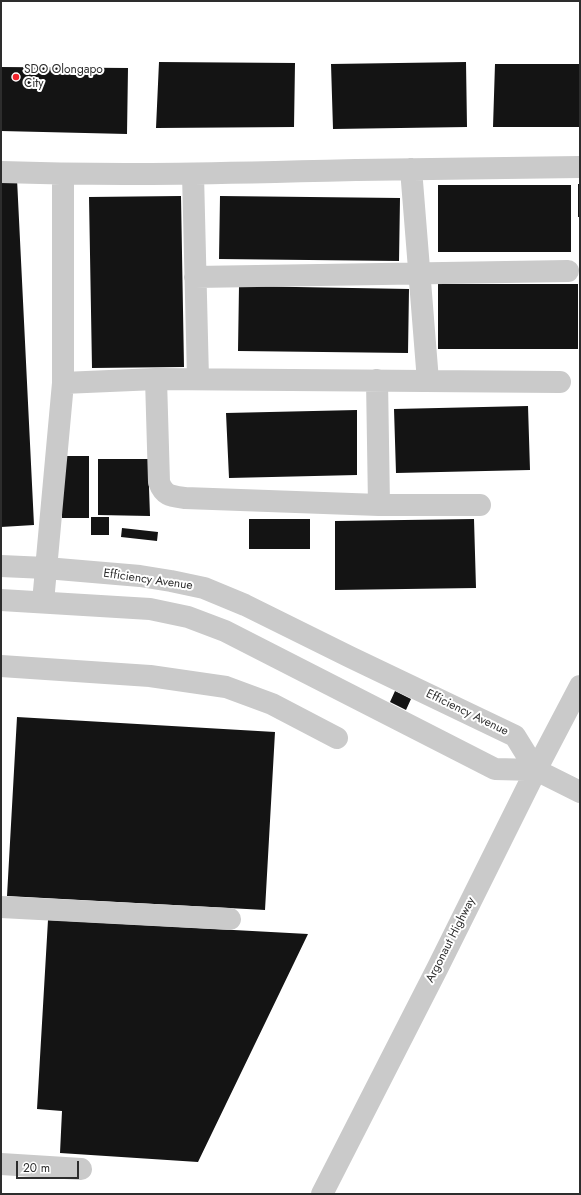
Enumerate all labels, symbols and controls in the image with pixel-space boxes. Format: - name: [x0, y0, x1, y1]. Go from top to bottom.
- place label: SDO Olongapo City: [24, 63, 103, 91]
- marker: SDO Olongapo City: [11, 72, 21, 82]
- street label: Efficiency Avenue: [102, 567, 194, 593]
- street label: Efficiency Avenue: [423, 687, 511, 739]
- street label: Argonaut Highway: [423, 895, 479, 985]
- scale bar: [18, 1153, 81, 1179]
- text: 20 m: [23, 1159, 50, 1177]

